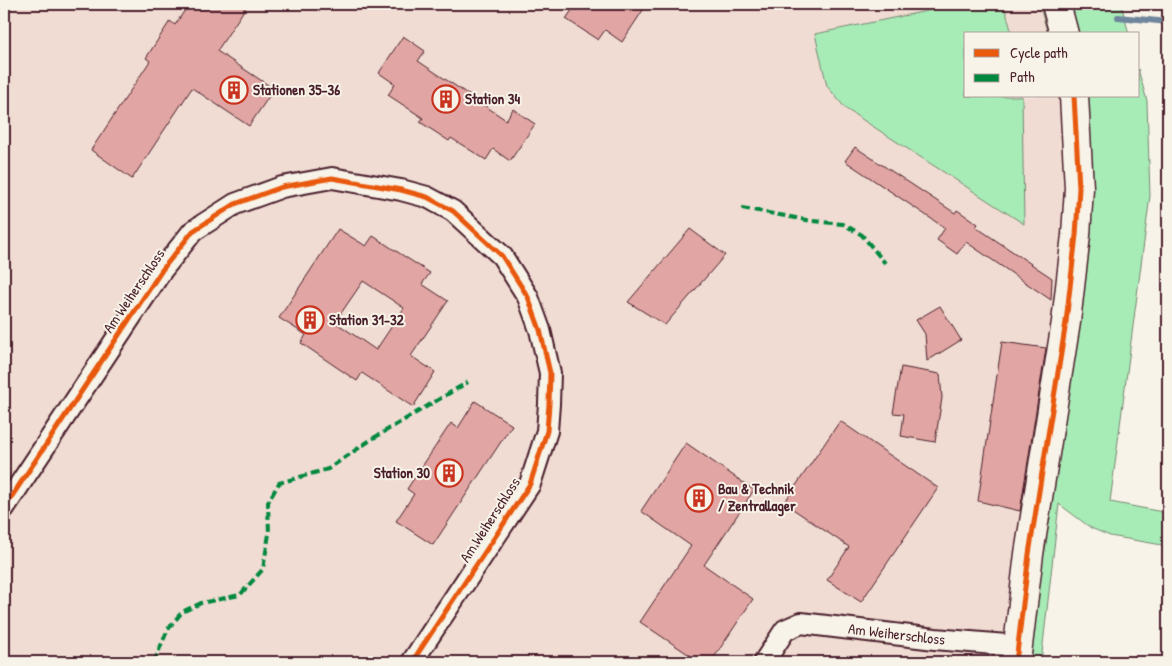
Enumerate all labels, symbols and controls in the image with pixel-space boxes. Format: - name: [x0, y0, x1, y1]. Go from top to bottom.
- legend: [964, 32, 1140, 98]
- text: Cycle path: [1010, 42, 1068, 63]
- text: Path: [1010, 66, 1035, 87]
- building icon: Stationen 35-36: [219, 75, 249, 105]
- place label: Stationen 35-36: [253, 79, 340, 100]
- building icon: Station 34: [431, 84, 461, 114]
- place label: Station 34: [465, 88, 520, 109]
- street label: Am Weiherschloss: [98, 244, 170, 337]
- building icon: Station 31-32: [295, 305, 325, 335]
- place label: Station 31-32: [329, 309, 405, 330]
- building icon: Station 30: [434, 458, 464, 488]
- place label: Station 30: [374, 462, 430, 483]
- street label: Am Weiherschloss: [454, 473, 525, 566]
- place label: Bau & Technik / Zentrallager: [718, 478, 796, 517]
- building icon: Bau & Technik / Zentrallager: [684, 483, 714, 513]
- street label: Am Weiherschloss: [847, 618, 946, 650]

